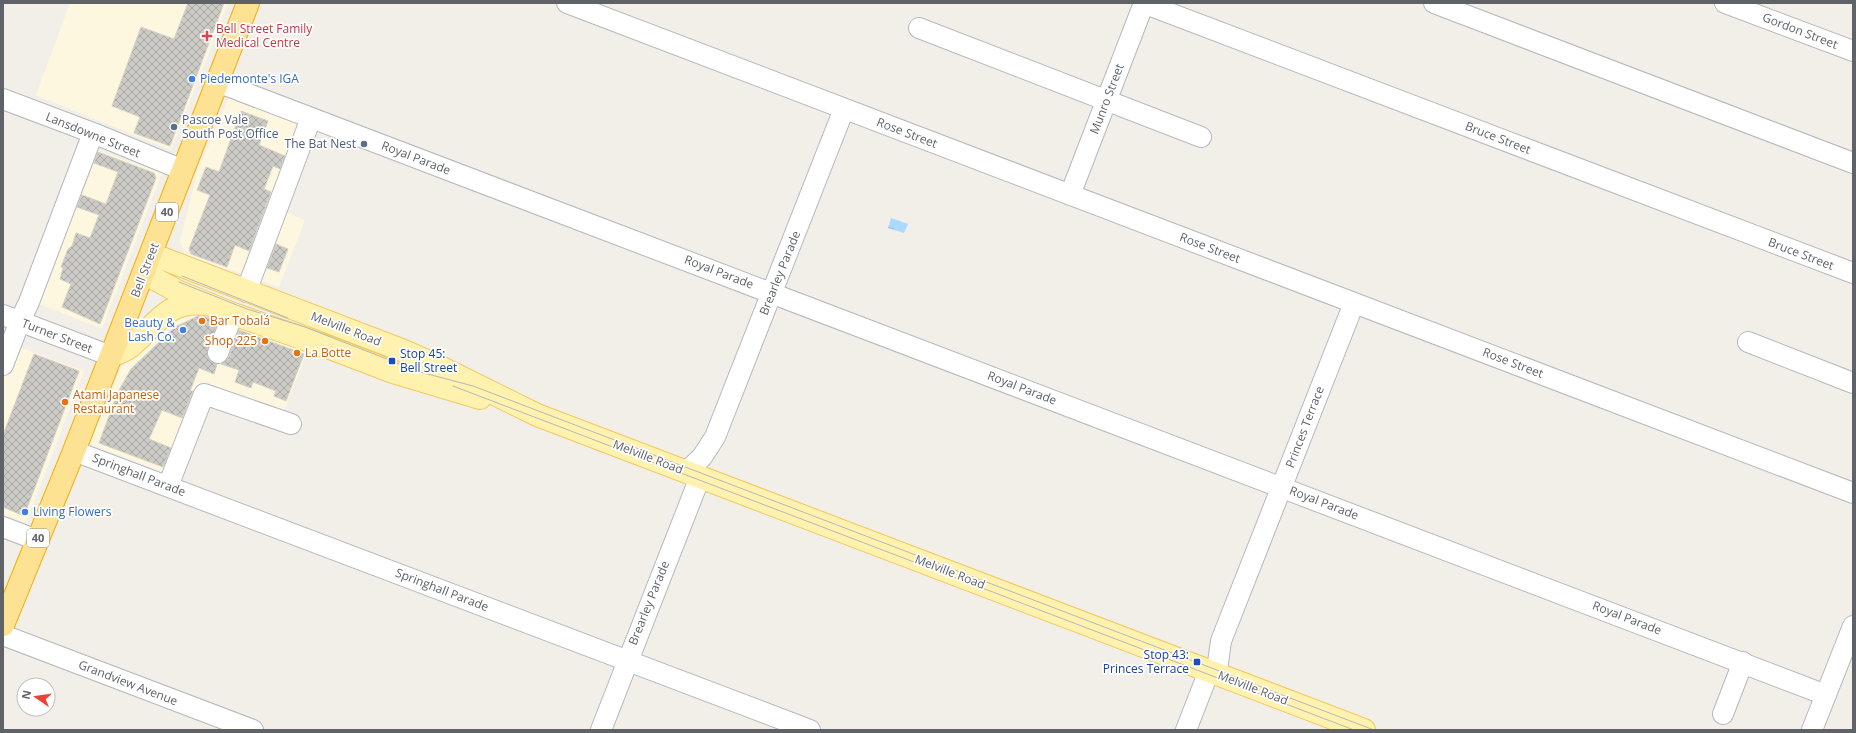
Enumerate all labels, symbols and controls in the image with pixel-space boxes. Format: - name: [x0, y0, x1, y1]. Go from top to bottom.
- street label: Gordon Street: [1760, 8, 1840, 53]
- place label: Bell Street Family Medical Centre: [216, 20, 313, 51]
- marker: Bell Street Family Medical Centre: [201, 30, 213, 42]
- street label: Munro Street: [1085, 61, 1128, 137]
- place label: Piedemonte's IGA: [200, 70, 299, 87]
- marker: Piedemonte's IGA: [187, 74, 197, 84]
- street label: Lansdowne Street: [43, 108, 143, 161]
- place label: Pascoe Vale South Post Office: [182, 111, 279, 142]
- street label: Rose Street: [874, 113, 940, 152]
- street label: Bruce Street: [1463, 117, 1533, 158]
- marker: Pascoe Vale South Post Office: [169, 122, 179, 132]
- place label: The Bat Nest: [285, 135, 356, 152]
- street label: Royal Parade: [379, 137, 454, 179]
- marker: The Bat Nest: [359, 139, 369, 149]
- road number: 40: [156, 203, 178, 221]
- street label: Brearley Parade: [755, 228, 804, 317]
- street label: Rose Street: [1177, 228, 1243, 267]
- street label: Bruce Street: [1766, 233, 1836, 274]
- street label: Bell Street: [126, 240, 163, 300]
- street label: Royal Parade: [682, 251, 757, 293]
- street label: Melville Road: [309, 307, 384, 350]
- place label: Bar Tobalá: [210, 312, 270, 329]
- street label: Turner Street: [19, 314, 95, 357]
- place label: Beauty & Lash Co.: [124, 314, 175, 345]
- marker: Bar Tobalá: [197, 316, 207, 326]
- marker: Beauty & Lash Co.: [178, 325, 188, 335]
- place label: Shop 225: [205, 332, 257, 349]
- marker: Shop 225: [260, 336, 270, 346]
- street label: Rose Street: [1480, 343, 1546, 382]
- place label: La Botte: [305, 344, 352, 361]
- place label: Stop 45: Bell Street: [400, 345, 457, 376]
- marker: La Botte: [292, 348, 302, 358]
- marker: Stop 45: Bell Street: [387, 356, 397, 366]
- street label: Royal Parade: [985, 367, 1060, 409]
- street label: Princes Terrace: [1281, 383, 1328, 470]
- place label: Atami Japanese Restaurant: [73, 386, 160, 417]
- marker: Atami Japanese Restaurant: [60, 397, 70, 407]
- street label: Melville Road: [611, 435, 686, 478]
- street label: Springhall Parade: [90, 449, 188, 500]
- street label: Royal Parade: [1287, 482, 1362, 524]
- place label: Living Flowers: [33, 503, 112, 520]
- marker: Living Flowers: [20, 507, 30, 517]
- road number: 40: [27, 529, 49, 547]
- street label: Melville Road: [913, 550, 988, 593]
- street label: Brearley Parade: [624, 558, 673, 647]
- street label: Springhall Parade: [393, 564, 491, 615]
- street label: Royal Parade: [1590, 597, 1665, 639]
- place label: Stop 43: Princes Terrace: [1103, 646, 1189, 677]
- street label: Grandview Avenue: [76, 656, 180, 709]
- marker: Stop 43: Princes Terrace: [1192, 657, 1202, 667]
- street label: Melville Road: [1216, 666, 1291, 709]
- north arrow: [16, 677, 56, 717]
- text: N: [17, 689, 34, 701]

